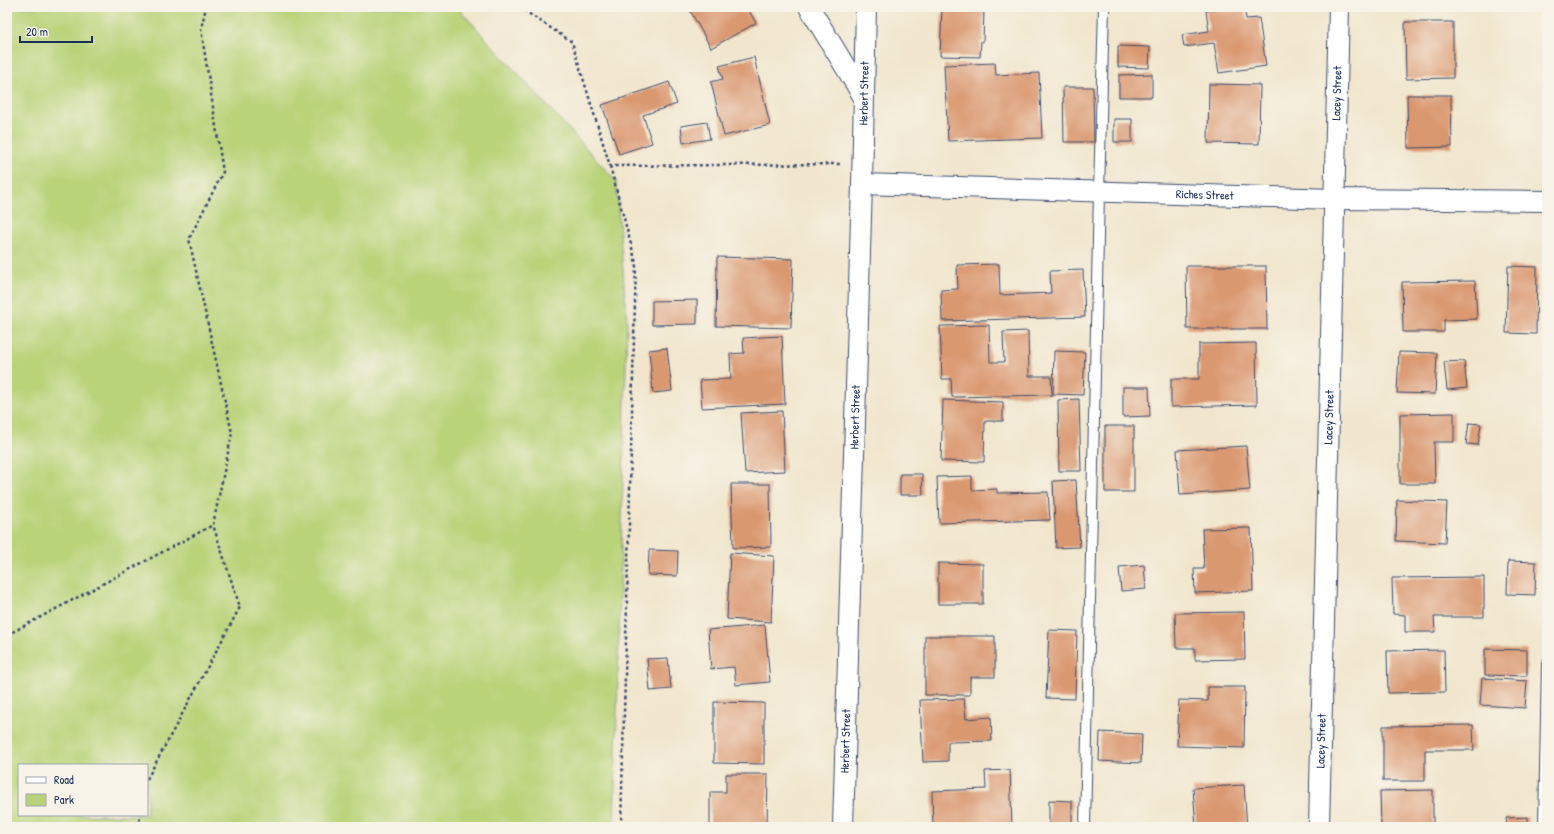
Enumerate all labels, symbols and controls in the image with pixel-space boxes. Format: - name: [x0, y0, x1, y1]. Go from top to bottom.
- scale bar: [20, 18, 92, 44]
- text: 20 m: [26, 23, 48, 40]
- street label: Herbert Street: [854, 60, 873, 126]
- street label: Lacey Street: [1327, 65, 1346, 121]
- street label: Riches Street: [1176, 185, 1235, 204]
- street label: Herbert Street: [845, 384, 864, 450]
- street label: Lacey Street: [1319, 389, 1338, 445]
- street label: Herbert Street: [836, 708, 855, 773]
- street label: Lacey Street: [1311, 713, 1330, 768]
- legend: [18, 764, 148, 816]
- text: Road: [54, 771, 74, 788]
- text: Park: [54, 791, 74, 808]

